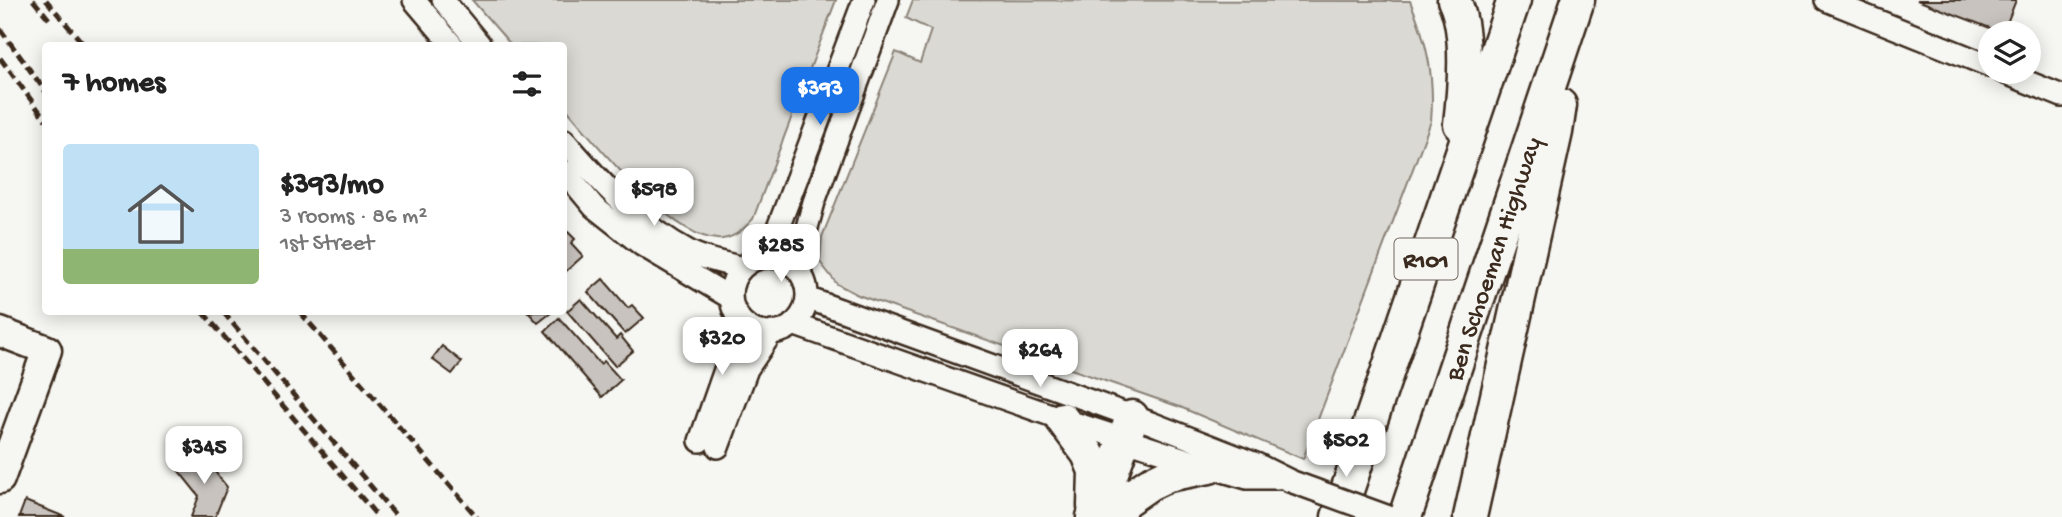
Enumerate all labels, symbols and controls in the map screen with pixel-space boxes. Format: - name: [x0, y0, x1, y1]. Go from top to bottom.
- map controls: [1978, 21, 2041, 84]
- button: layers: [1978, 21, 2041, 84]
- icon: filters: [508, 65, 546, 103]
- text: 7 homes: [63, 67, 165, 102]
- pin: $393: [779, 68, 861, 127]
- text: $393: [797, 76, 843, 103]
- street label: Ben Schoeman Highway: [1440, 133, 1551, 386]
- pin: $598: [613, 168, 695, 228]
- text: $393/mo: [280, 169, 384, 204]
- icon: home: [119, 172, 203, 256]
- text: $598: [631, 177, 677, 204]
- text: 3 rooms · 86 m²: [280, 204, 427, 231]
- pin: $285: [740, 224, 822, 284]
- text: 1st Street: [280, 231, 374, 258]
- text: $285: [758, 233, 804, 260]
- road number: R101: [1394, 238, 1458, 280]
- pin: $320: [681, 318, 763, 377]
- text: $320: [699, 326, 745, 353]
- pin: $264: [999, 330, 1081, 389]
- text: $264: [1018, 338, 1062, 365]
- pin: $502: [1305, 420, 1387, 479]
- pin: $345: [163, 426, 245, 486]
- text: $502: [1323, 428, 1369, 455]
- text: $345: [181, 435, 227, 462]

